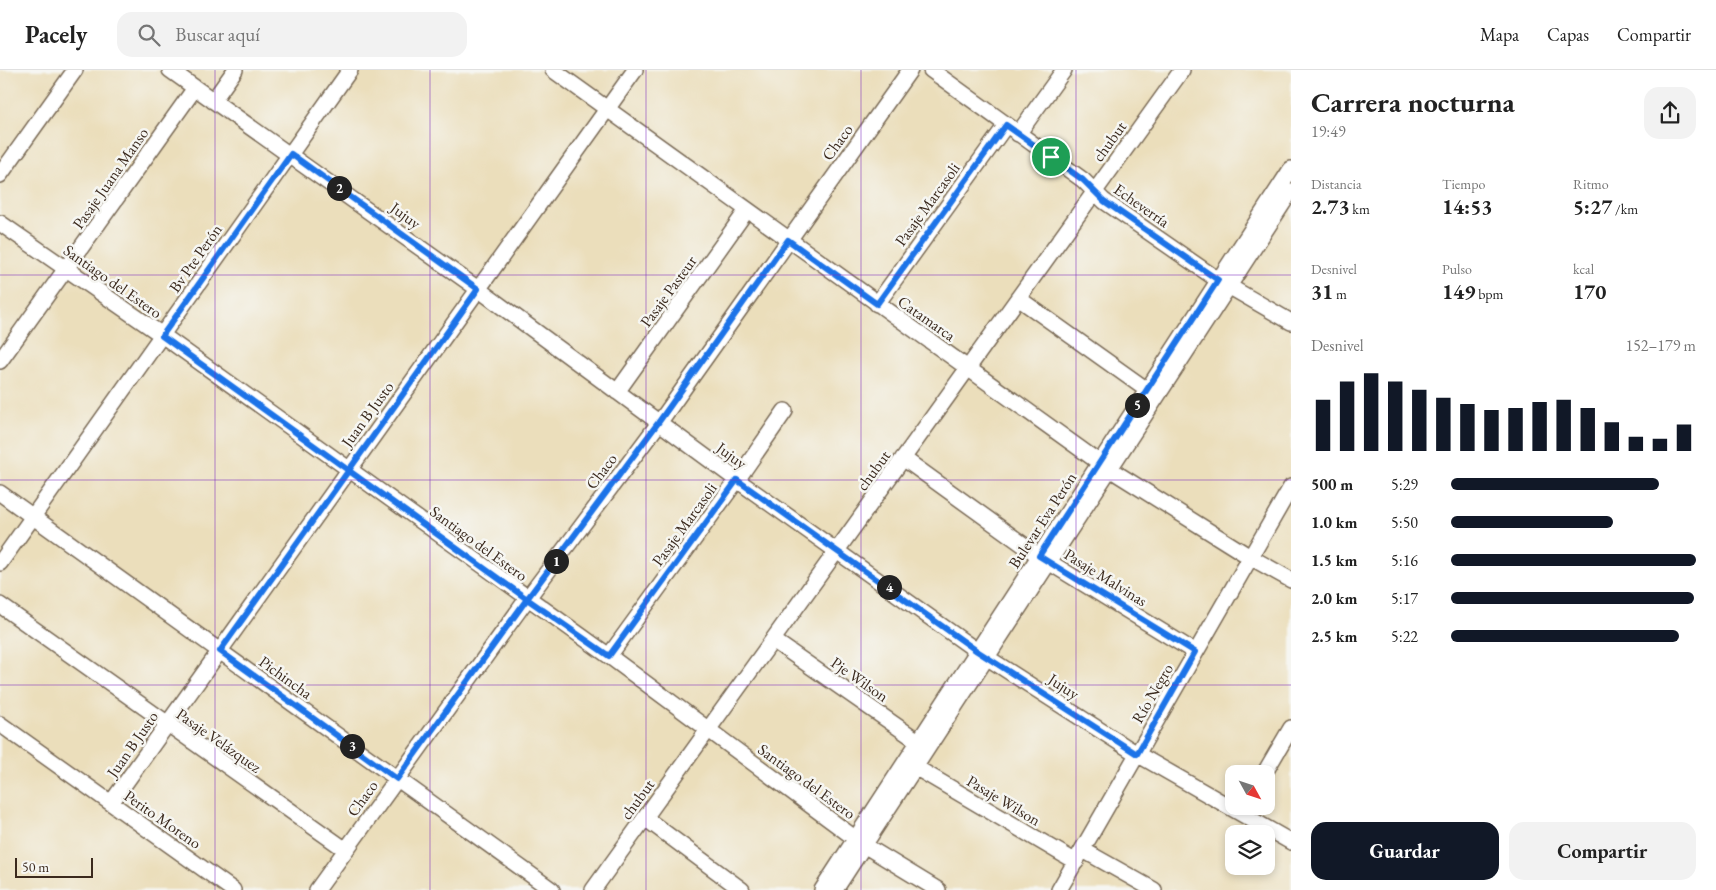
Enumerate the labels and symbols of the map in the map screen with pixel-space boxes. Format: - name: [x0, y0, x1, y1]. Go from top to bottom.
- street label: chubut: [1088, 117, 1131, 166]
- street label: Chaco: [817, 120, 858, 165]
- street label: Pasaje Juana Manso: [68, 123, 153, 233]
- pin: [1030, 136, 1072, 178]
- street label: Pasaje Marcasoli: [890, 158, 965, 250]
- pin: 2: [326, 176, 352, 200]
- street label: Echeverría: [1110, 179, 1174, 233]
- street label: Jujuy: [385, 196, 426, 234]
- street label: Bv Pte Perón: [164, 220, 227, 297]
- street label: Santiago del Estero: [59, 240, 166, 323]
- street label: Pasaje Pasteur: [635, 251, 702, 331]
- street label: Catamarca: [894, 291, 960, 346]
- street label: Juan B Justo: [335, 377, 398, 453]
- pin: 5: [1124, 392, 1150, 418]
- street label: Jujuy: [711, 436, 752, 474]
- street label: chubut: [852, 446, 895, 495]
- street label: Chaco: [581, 449, 622, 494]
- street label: Bulevar Eva Perón: [1004, 468, 1082, 572]
- street label: Pasaje Marcasoli: [647, 478, 722, 570]
- street label: Santiago del Estero: [426, 501, 532, 586]
- street label: Pasaje Malvinas: [1060, 544, 1151, 611]
- pin: 1: [544, 548, 568, 574]
- pin: 4: [876, 574, 902, 600]
- street label: Pichincha: [255, 651, 317, 704]
- street label: Pje Wilson: [827, 652, 893, 707]
- street label: Río Negro: [1127, 660, 1178, 727]
- street label: Jujuy: [1043, 668, 1084, 705]
- street label: Pasaje Velázquez: [172, 703, 265, 777]
- street label: Juan B Justo: [101, 707, 163, 783]
- pin: 3: [340, 734, 364, 758]
- street label: Santiago del Estero: [754, 739, 860, 824]
- north arrow: [1225, 765, 1275, 815]
- street label: Pasaje Wilson: [963, 770, 1045, 831]
- street label: chubut: [616, 775, 659, 824]
- street label: Chaco: [342, 776, 383, 821]
- street label: Perito Moreno: [120, 785, 206, 854]
- scale bar: [15, 855, 92, 878]

